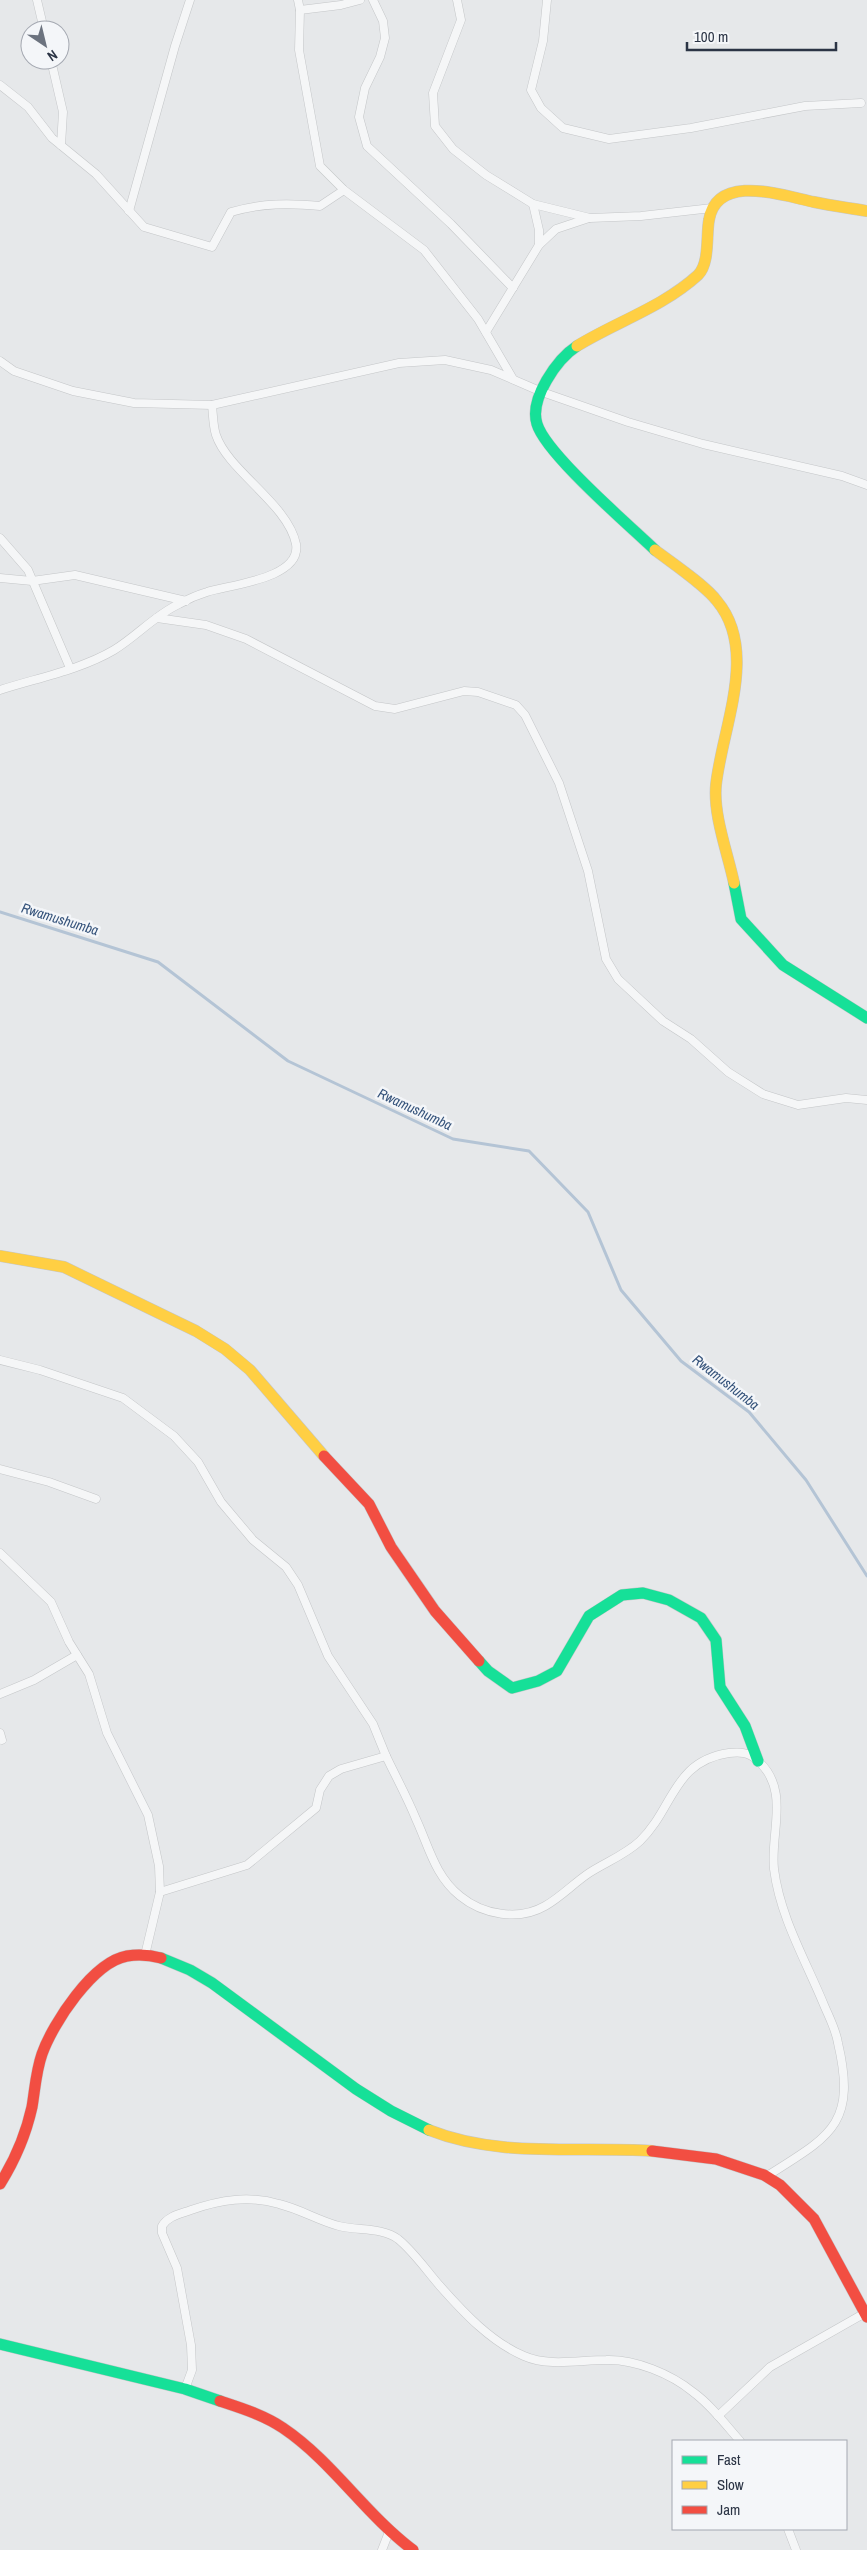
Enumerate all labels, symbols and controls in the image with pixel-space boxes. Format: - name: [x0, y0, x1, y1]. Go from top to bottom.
- north arrow: [20, 20, 70, 70]
- scale bar: [687, 20, 836, 52]
- text: 100 m: [694, 26, 728, 47]
- text: N: [44, 46, 61, 65]
- water label: Rwamushumba: [19, 899, 101, 939]
- water label: Rwamushumba: [375, 1084, 455, 1134]
- water label: Rwamushumba: [689, 1350, 763, 1414]
- legend: [672, 2440, 847, 2530]
- text: Fast: [717, 2449, 741, 2470]
- text: Slow: [717, 2474, 744, 2495]
- text: Jam: [717, 2499, 740, 2520]

